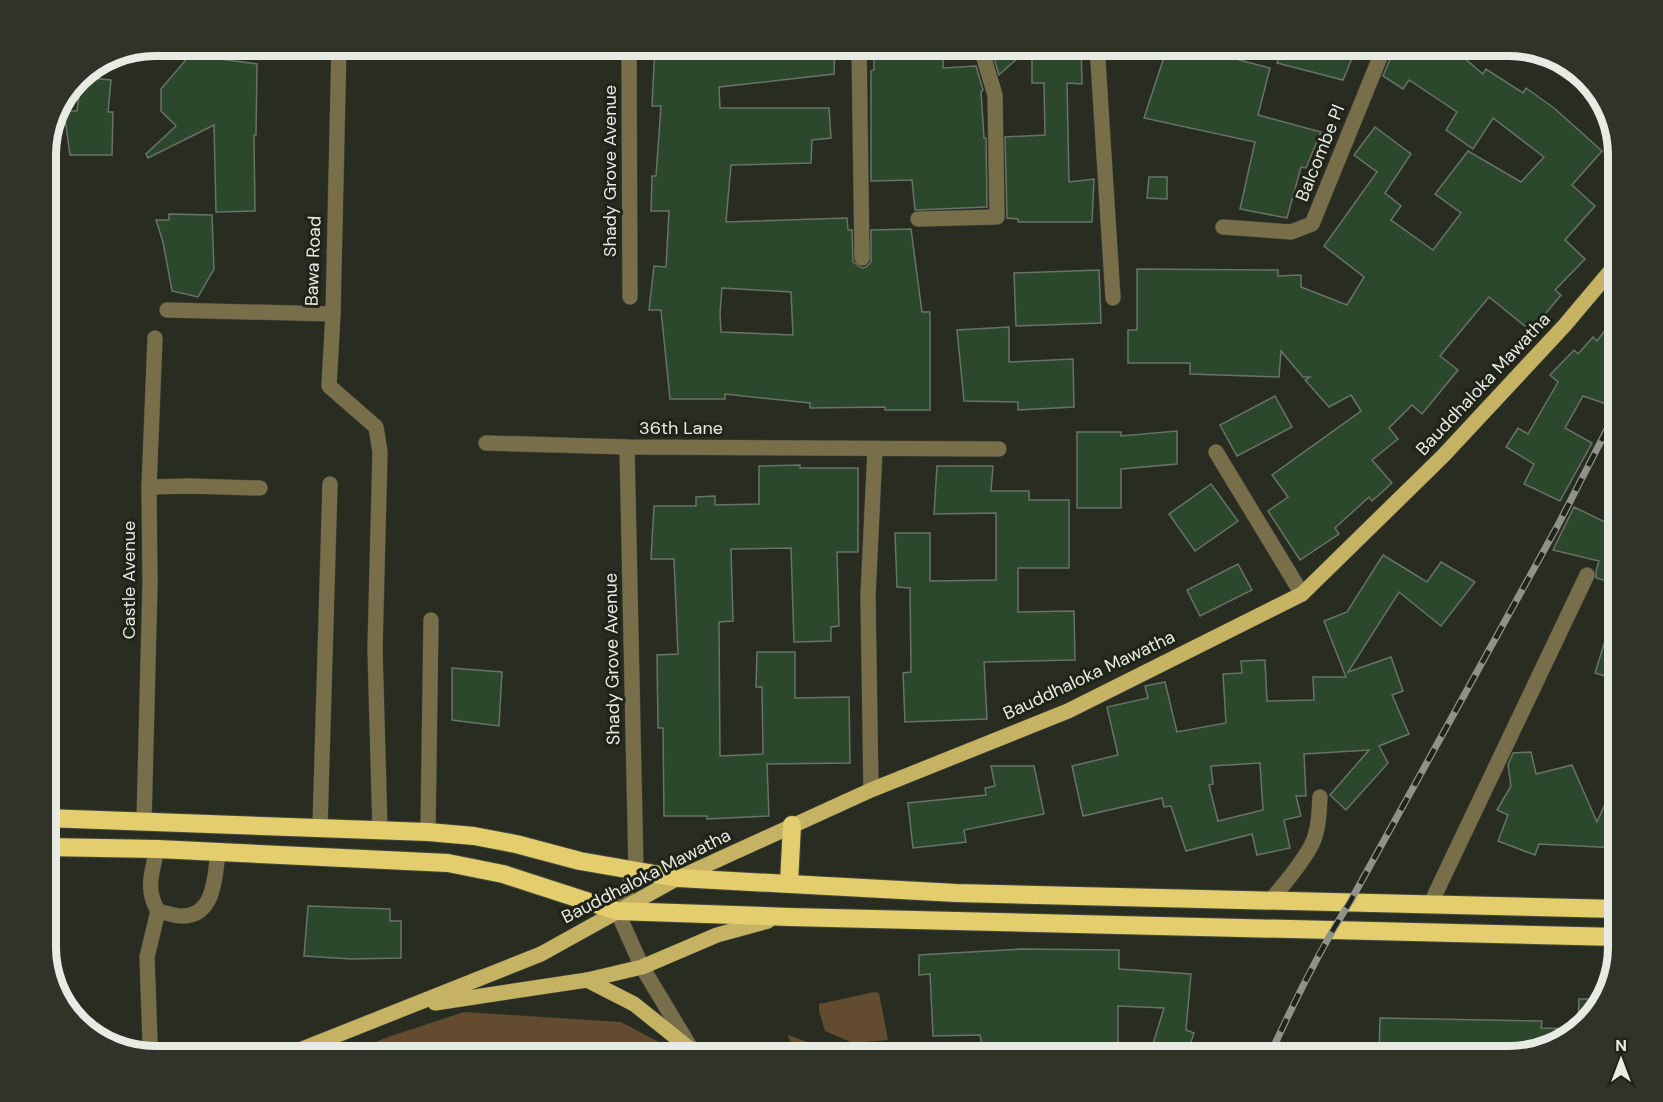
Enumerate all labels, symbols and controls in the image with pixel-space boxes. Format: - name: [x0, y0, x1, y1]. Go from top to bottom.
- street label: Shady Grove Avenue: [598, 85, 622, 257]
- street label: Balcombe Pl: [1290, 101, 1350, 205]
- street label: Bawa Road: [299, 215, 327, 307]
- street label: Bauddhaloka Mawatha: [1411, 307, 1555, 461]
- street label: 36th Lane: [639, 416, 723, 440]
- street label: Castle Avenue: [117, 521, 141, 639]
- street label: Shady Grove Avenue: [599, 573, 625, 745]
- street label: Bauddhaloka Mawatha: [999, 625, 1179, 725]
- street label: Bauddhaloka Mawatha: [557, 823, 735, 929]
- north arrow: [1591, 1030, 1651, 1090]
- text: N: [1615, 1035, 1627, 1056]

